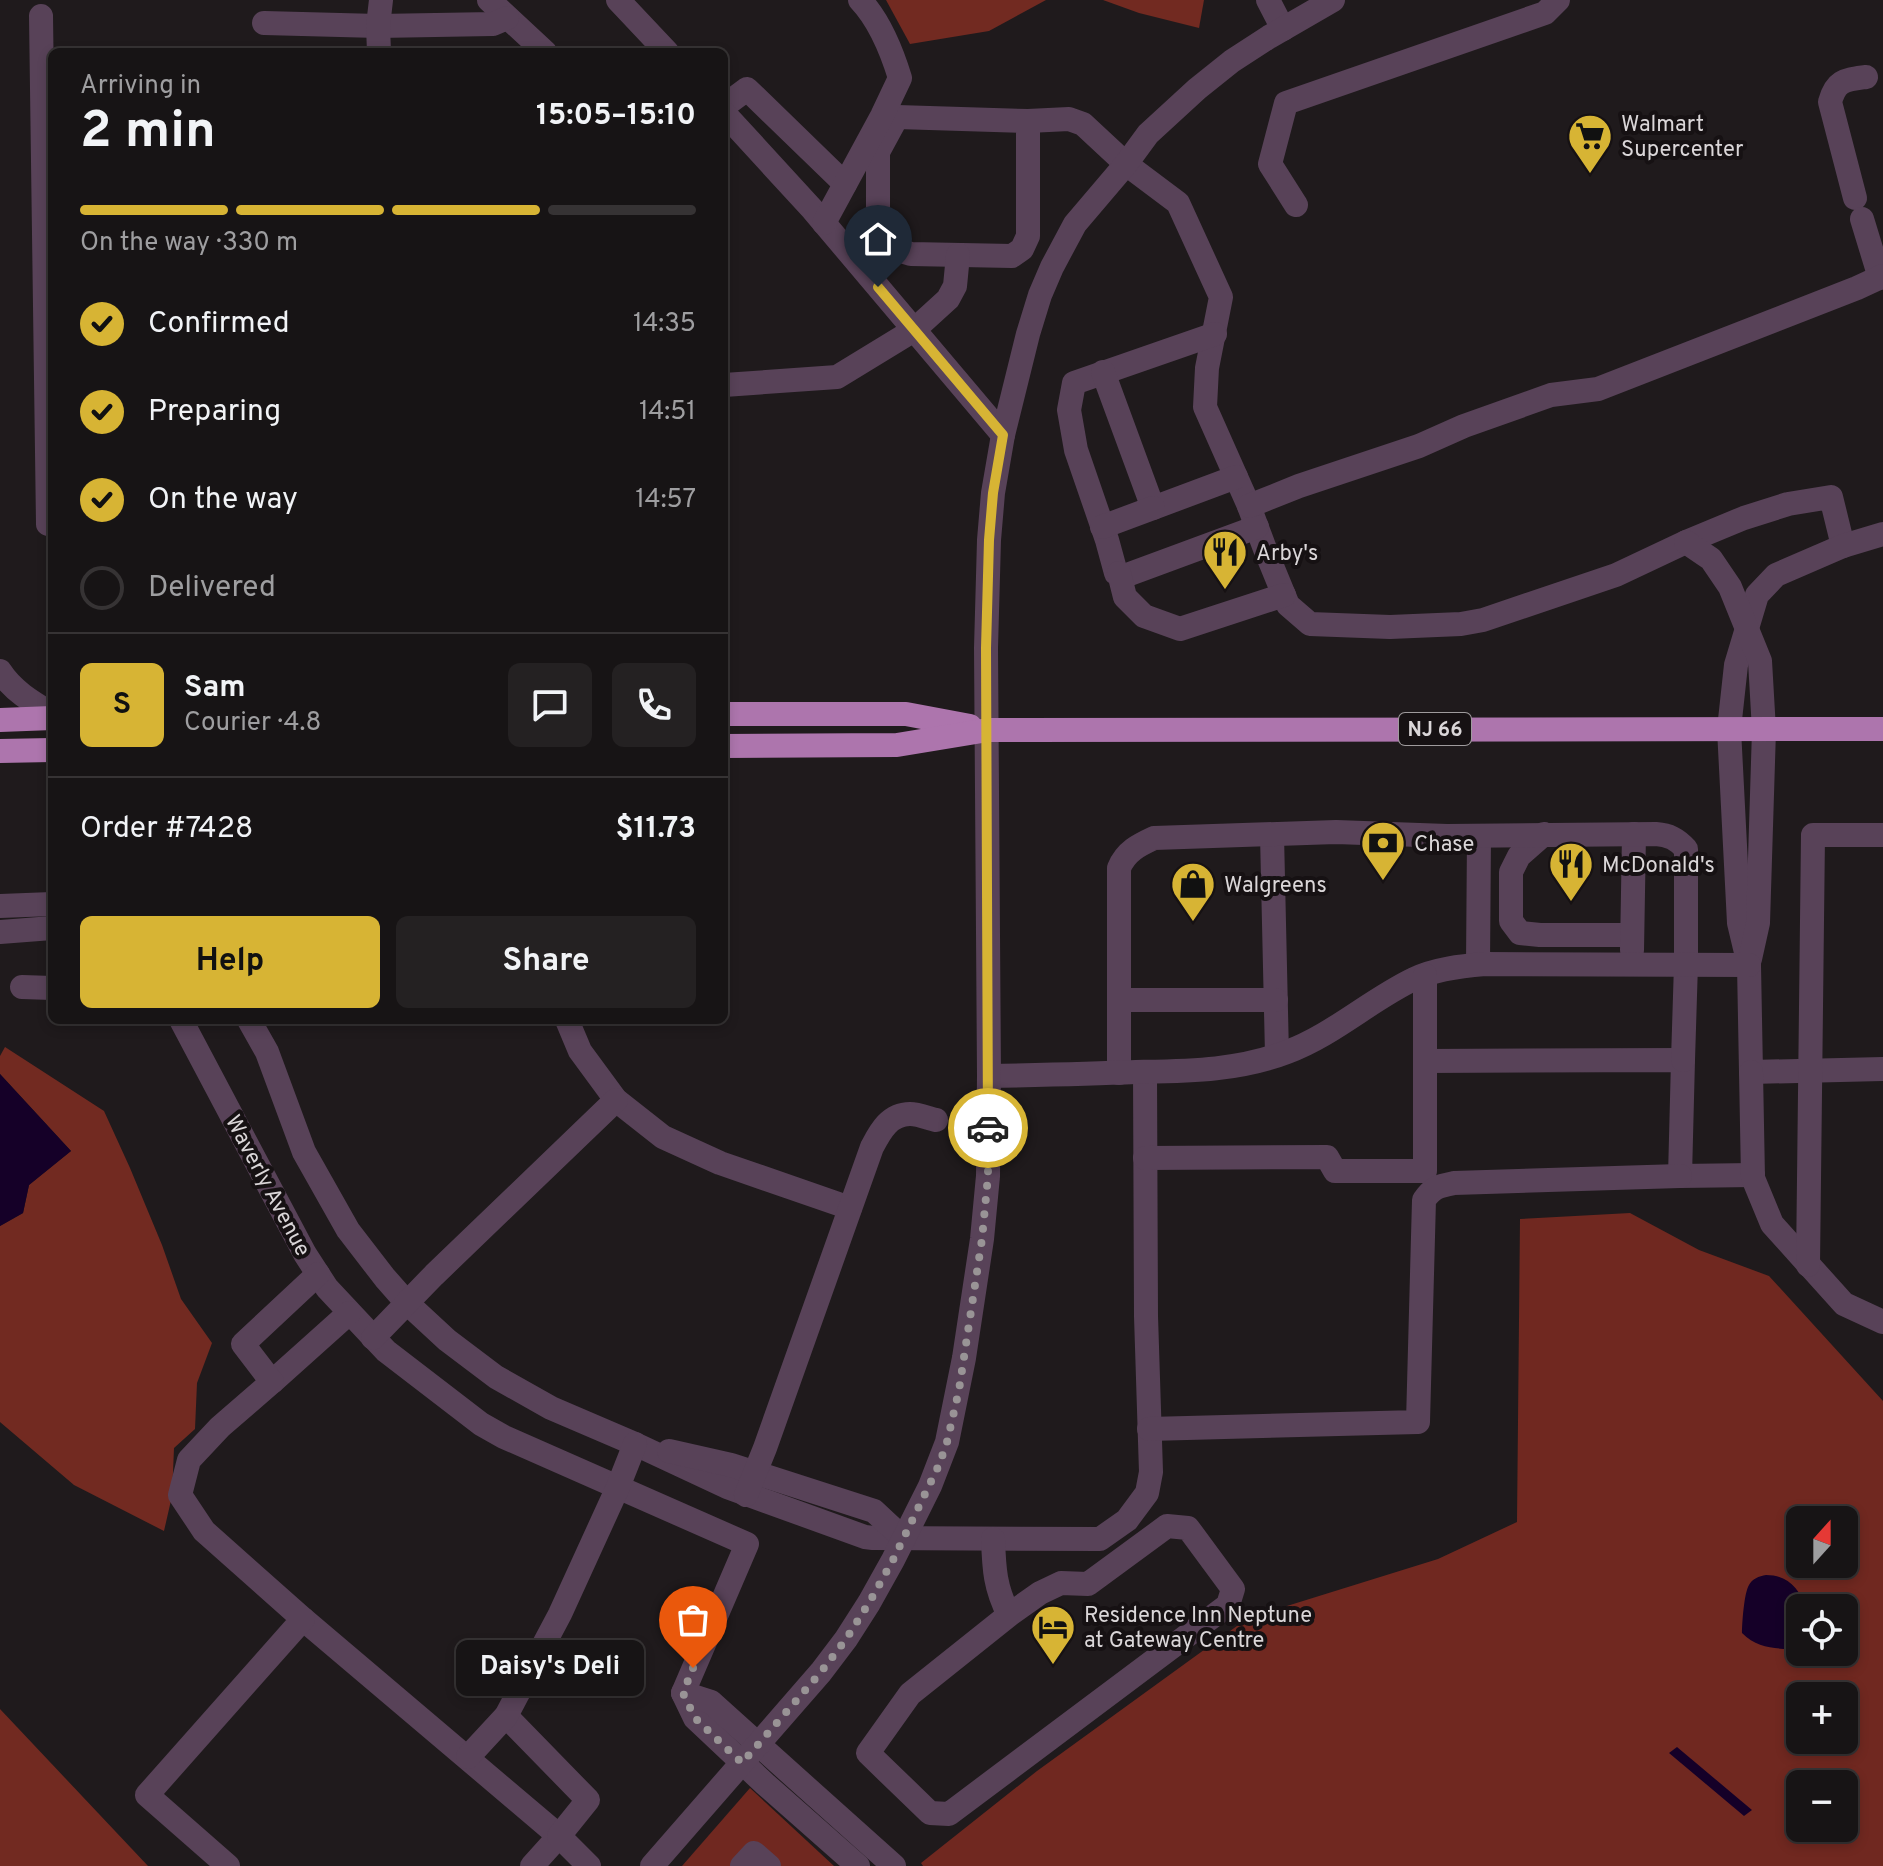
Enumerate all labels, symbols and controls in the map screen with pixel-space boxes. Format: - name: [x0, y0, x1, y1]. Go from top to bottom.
- text: Arriving in: [80, 70, 201, 103]
- text: 15:05–15:10: [536, 98, 696, 135]
- text: 2 min: [80, 100, 216, 166]
- supermarket icon: Walmart Supercenter: [1566, 112, 1614, 175]
- place label: Walmart Supercenter: [1621, 112, 1744, 164]
- pin: [844, 205, 912, 287]
- icon: home: [856, 217, 900, 261]
- text: On the way · 330 m: [80, 227, 298, 260]
- icon: check: [80, 302, 124, 346]
- text: Confirmed: [148, 306, 290, 343]
- text: 14:35: [633, 308, 696, 341]
- icon: check: [80, 390, 124, 434]
- text: Preparing: [148, 394, 281, 431]
- text: 14:51: [639, 396, 696, 429]
- icon: check: [80, 478, 124, 522]
- text: On the way: [148, 482, 298, 519]
- text: 14:57: [635, 484, 696, 517]
- restaurant icon: Arby's: [1201, 528, 1249, 591]
- place label: Arby's: [1256, 541, 1318, 568]
- text: Delivered: [148, 570, 276, 607]
- button: chat: [508, 663, 592, 747]
- button: phone: [612, 663, 696, 747]
- text: Sam: [184, 670, 246, 707]
- text: S: [113, 687, 131, 724]
- text: Courier · 4.8: [184, 707, 321, 740]
- road number: NJ 66: [1399, 713, 1471, 745]
- text: Order #7428: [80, 811, 253, 848]
- text: $11.73: [615, 811, 696, 848]
- bank icon: Chase: [1359, 819, 1407, 882]
- place label: Chase: [1414, 832, 1474, 859]
- restaurant icon: McDonald's: [1547, 840, 1595, 903]
- place label: McDonald's: [1602, 853, 1715, 880]
- shop icon: Walgreens: [1169, 860, 1217, 923]
- place label: Walgreens: [1224, 873, 1327, 900]
- button: Help: [80, 916, 380, 1008]
- button: Share: [396, 916, 696, 1008]
- courier: [948, 1088, 1028, 1168]
- icon: car: [966, 1106, 1010, 1150]
- street label: Waverly Avenue: [218, 1111, 315, 1262]
- north arrow: [1786, 1506, 1858, 1578]
- map controls: [1786, 1506, 1858, 1842]
- pin: [659, 1586, 727, 1668]
- button: locate: [1786, 1594, 1858, 1666]
- icon: bag: [671, 1598, 715, 1642]
- hotel icon: Residence Inn Neptune at Gateway Centre: [1029, 1603, 1077, 1666]
- place label: Residence Inn Neptune at Gateway Centre: [1084, 1603, 1312, 1655]
- callout: Daisy's Deli: [457, 1640, 645, 1696]
- text: Daisy's Deli: [480, 1651, 620, 1684]
- button: +: [1786, 1682, 1858, 1754]
- button: −: [1786, 1770, 1858, 1842]

